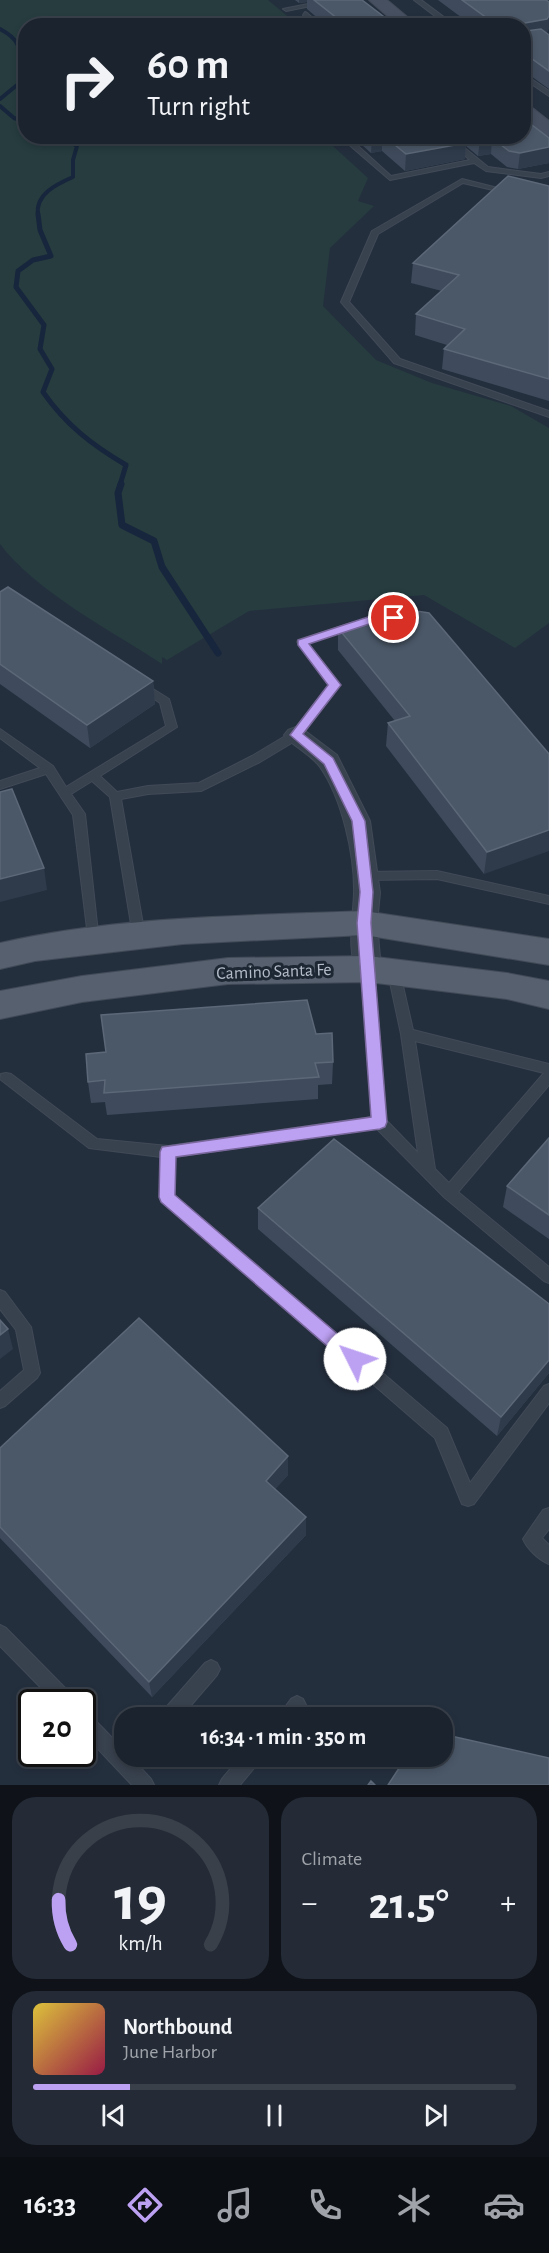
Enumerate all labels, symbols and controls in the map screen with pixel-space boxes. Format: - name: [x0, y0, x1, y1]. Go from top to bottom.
- icon: right: [48, 42, 126, 120]
- text: 60 m: [147, 44, 229, 86]
- text: Turn right: [147, 93, 250, 120]
- pin: [368, 592, 419, 643]
- icon: arrive: [377, 601, 410, 634]
- street label: Camino Santa Fe: [216, 961, 332, 983]
- position arrow: [323, 1327, 387, 1391]
- speed limit sign: 20: [18, 1689, 96, 1767]
- text: 16:34 · 1 min · 350 m: [201, 1726, 366, 1748]
- text: Climate: [302, 1849, 362, 1869]
- text: 19: [114, 1869, 167, 1931]
- text: 21.5°: [369, 1882, 449, 1927]
- text: −: [302, 1887, 317, 1920]
- text: +: [500, 1887, 516, 1920]
- text: km/h: [118, 1933, 162, 1954]
- text: Northbound: [123, 2016, 232, 2038]
- text: June Harbor: [123, 2042, 217, 2062]
- icon: previous: [97, 2099, 130, 2132]
- icon: pause: [258, 2099, 291, 2132]
- icon: next: [419, 2099, 452, 2132]
- icon: directions: [124, 2184, 166, 2226]
- icon: music: [214, 2184, 256, 2226]
- icon: phone: [304, 2184, 346, 2226]
- icon: climate: [393, 2184, 435, 2226]
- icon: car: [483, 2184, 525, 2226]
- text: 16:33: [24, 2191, 76, 2218]

